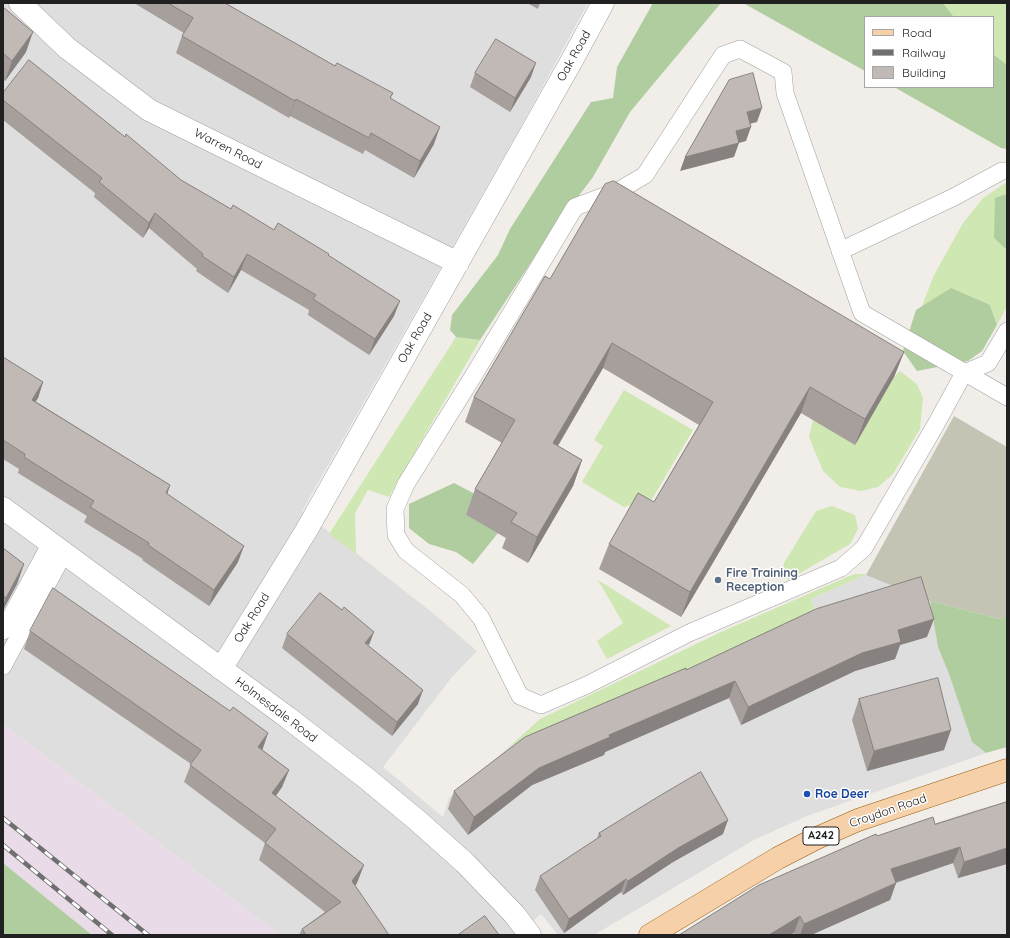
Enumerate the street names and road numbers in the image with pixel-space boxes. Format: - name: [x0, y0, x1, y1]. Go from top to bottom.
- street label: Oak Road: [554, 28, 594, 84]
- street label: Warren Road: [192, 126, 264, 172]
- street label: Oak Road: [395, 310, 435, 366]
- street label: Oak Road: [231, 590, 273, 646]
- street label: Holmesdale Road: [232, 674, 320, 746]
- street label: Croydon Road: [848, 791, 928, 831]
- road number: A242: [803, 827, 839, 845]

